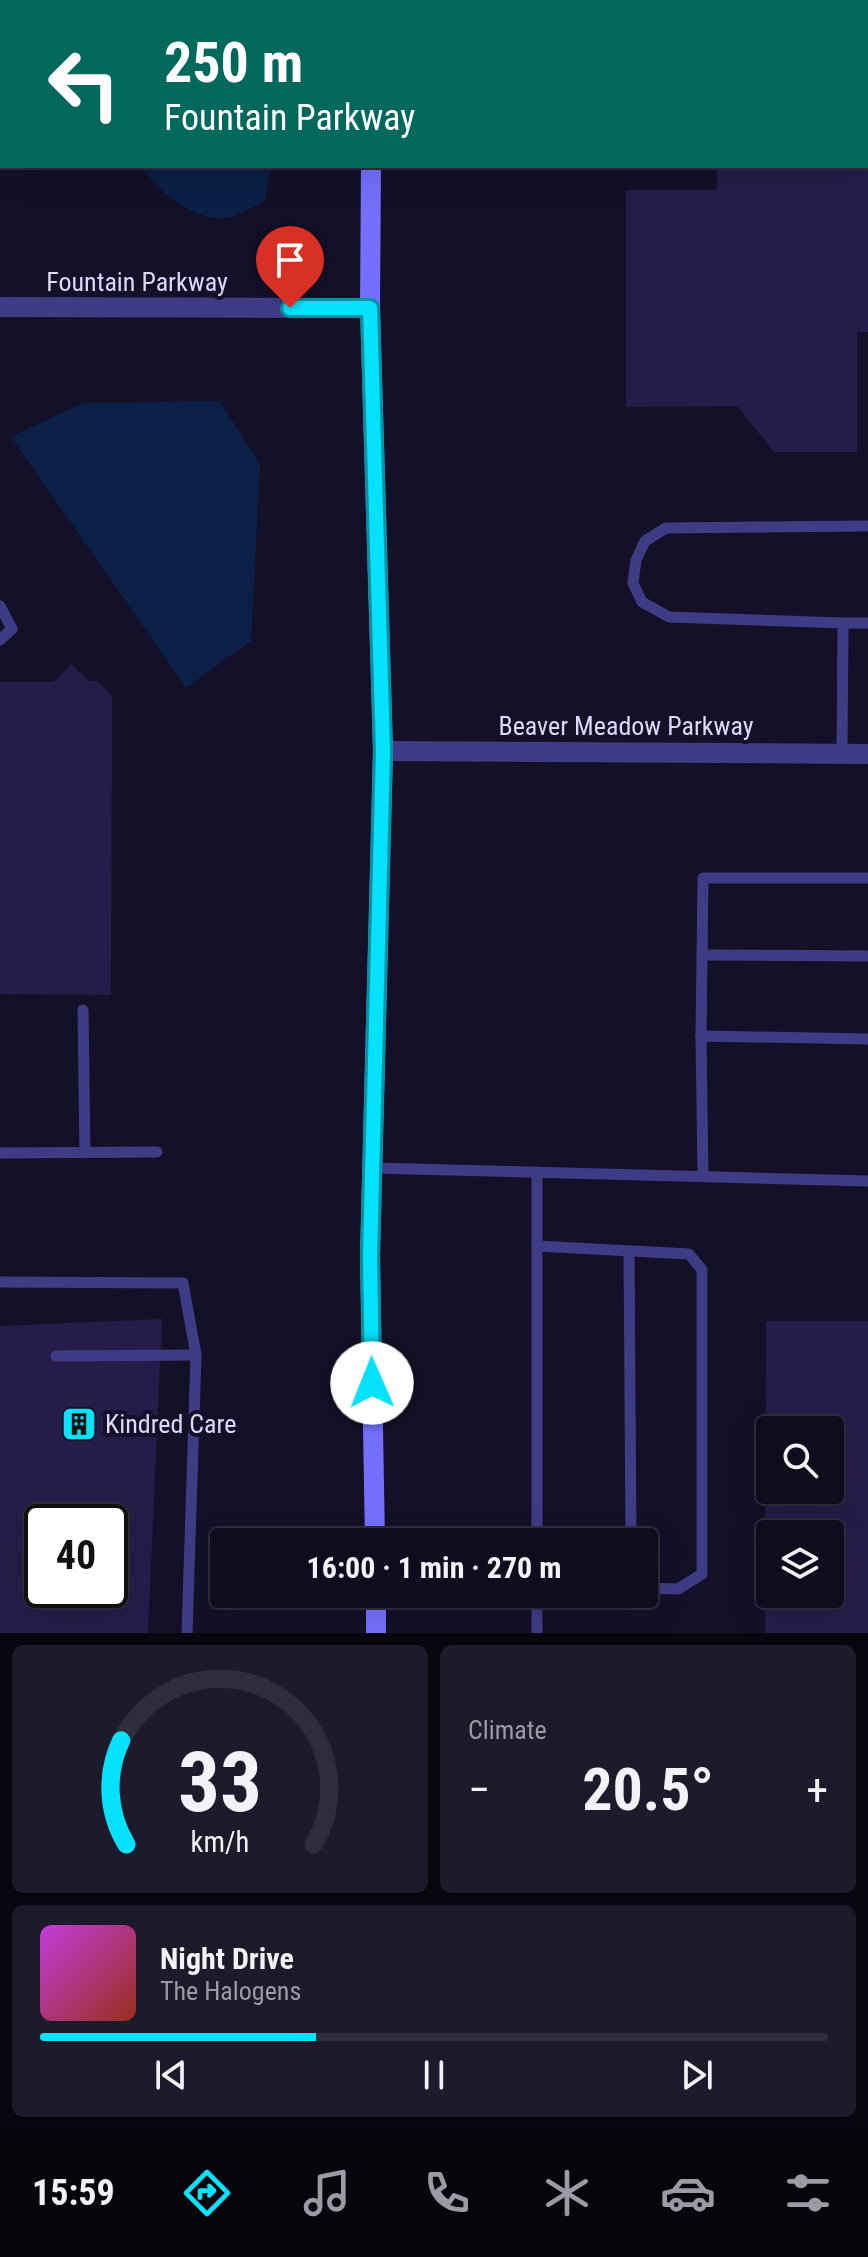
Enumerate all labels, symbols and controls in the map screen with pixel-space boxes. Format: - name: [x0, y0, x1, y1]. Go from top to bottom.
- text: 250 m: [164, 30, 303, 96]
- icon: left: [32, 32, 136, 136]
- text: Fountain Parkway: [164, 97, 415, 139]
- pin: [256, 226, 324, 308]
- icon: arrive: [268, 238, 312, 282]
- street label: Fountain Parkway: [46, 267, 228, 297]
- street label: Beaver Meadow Parkway: [498, 711, 754, 741]
- position arrow: [330, 1341, 414, 1425]
- building icon: Kindred Care: [60, 1405, 98, 1443]
- place label: Kindred Care: [105, 1409, 236, 1439]
- map controls: [756, 1416, 844, 1608]
- button: search: [756, 1416, 844, 1504]
- speed limit sign: 40: [24, 1504, 128, 1608]
- button: layers: [756, 1520, 844, 1608]
- text: 16:00 · 1 min · 270 m: [307, 1550, 561, 1585]
- text: Climate: [468, 1715, 547, 1745]
- text: 33: [178, 1734, 262, 1831]
- text: 20.5°: [582, 1754, 714, 1825]
- text: −: [468, 1764, 490, 1816]
- text: +: [806, 1764, 828, 1816]
- text: km/h: [191, 1825, 249, 1859]
- text: Night Drive: [160, 1941, 294, 1976]
- text: The Halogens: [160, 1976, 301, 2006]
- icon: previous: [149, 2053, 193, 2097]
- icon: pause: [412, 2053, 456, 2097]
- icon: next: [675, 2053, 719, 2097]
- icon: directions: [179, 2165, 235, 2221]
- icon: music: [299, 2165, 355, 2221]
- icon: phone: [419, 2165, 475, 2221]
- icon: climate: [539, 2165, 595, 2221]
- icon: car: [660, 2165, 716, 2221]
- icon: filters: [780, 2165, 836, 2221]
- text: 15:59: [32, 2172, 115, 2214]

